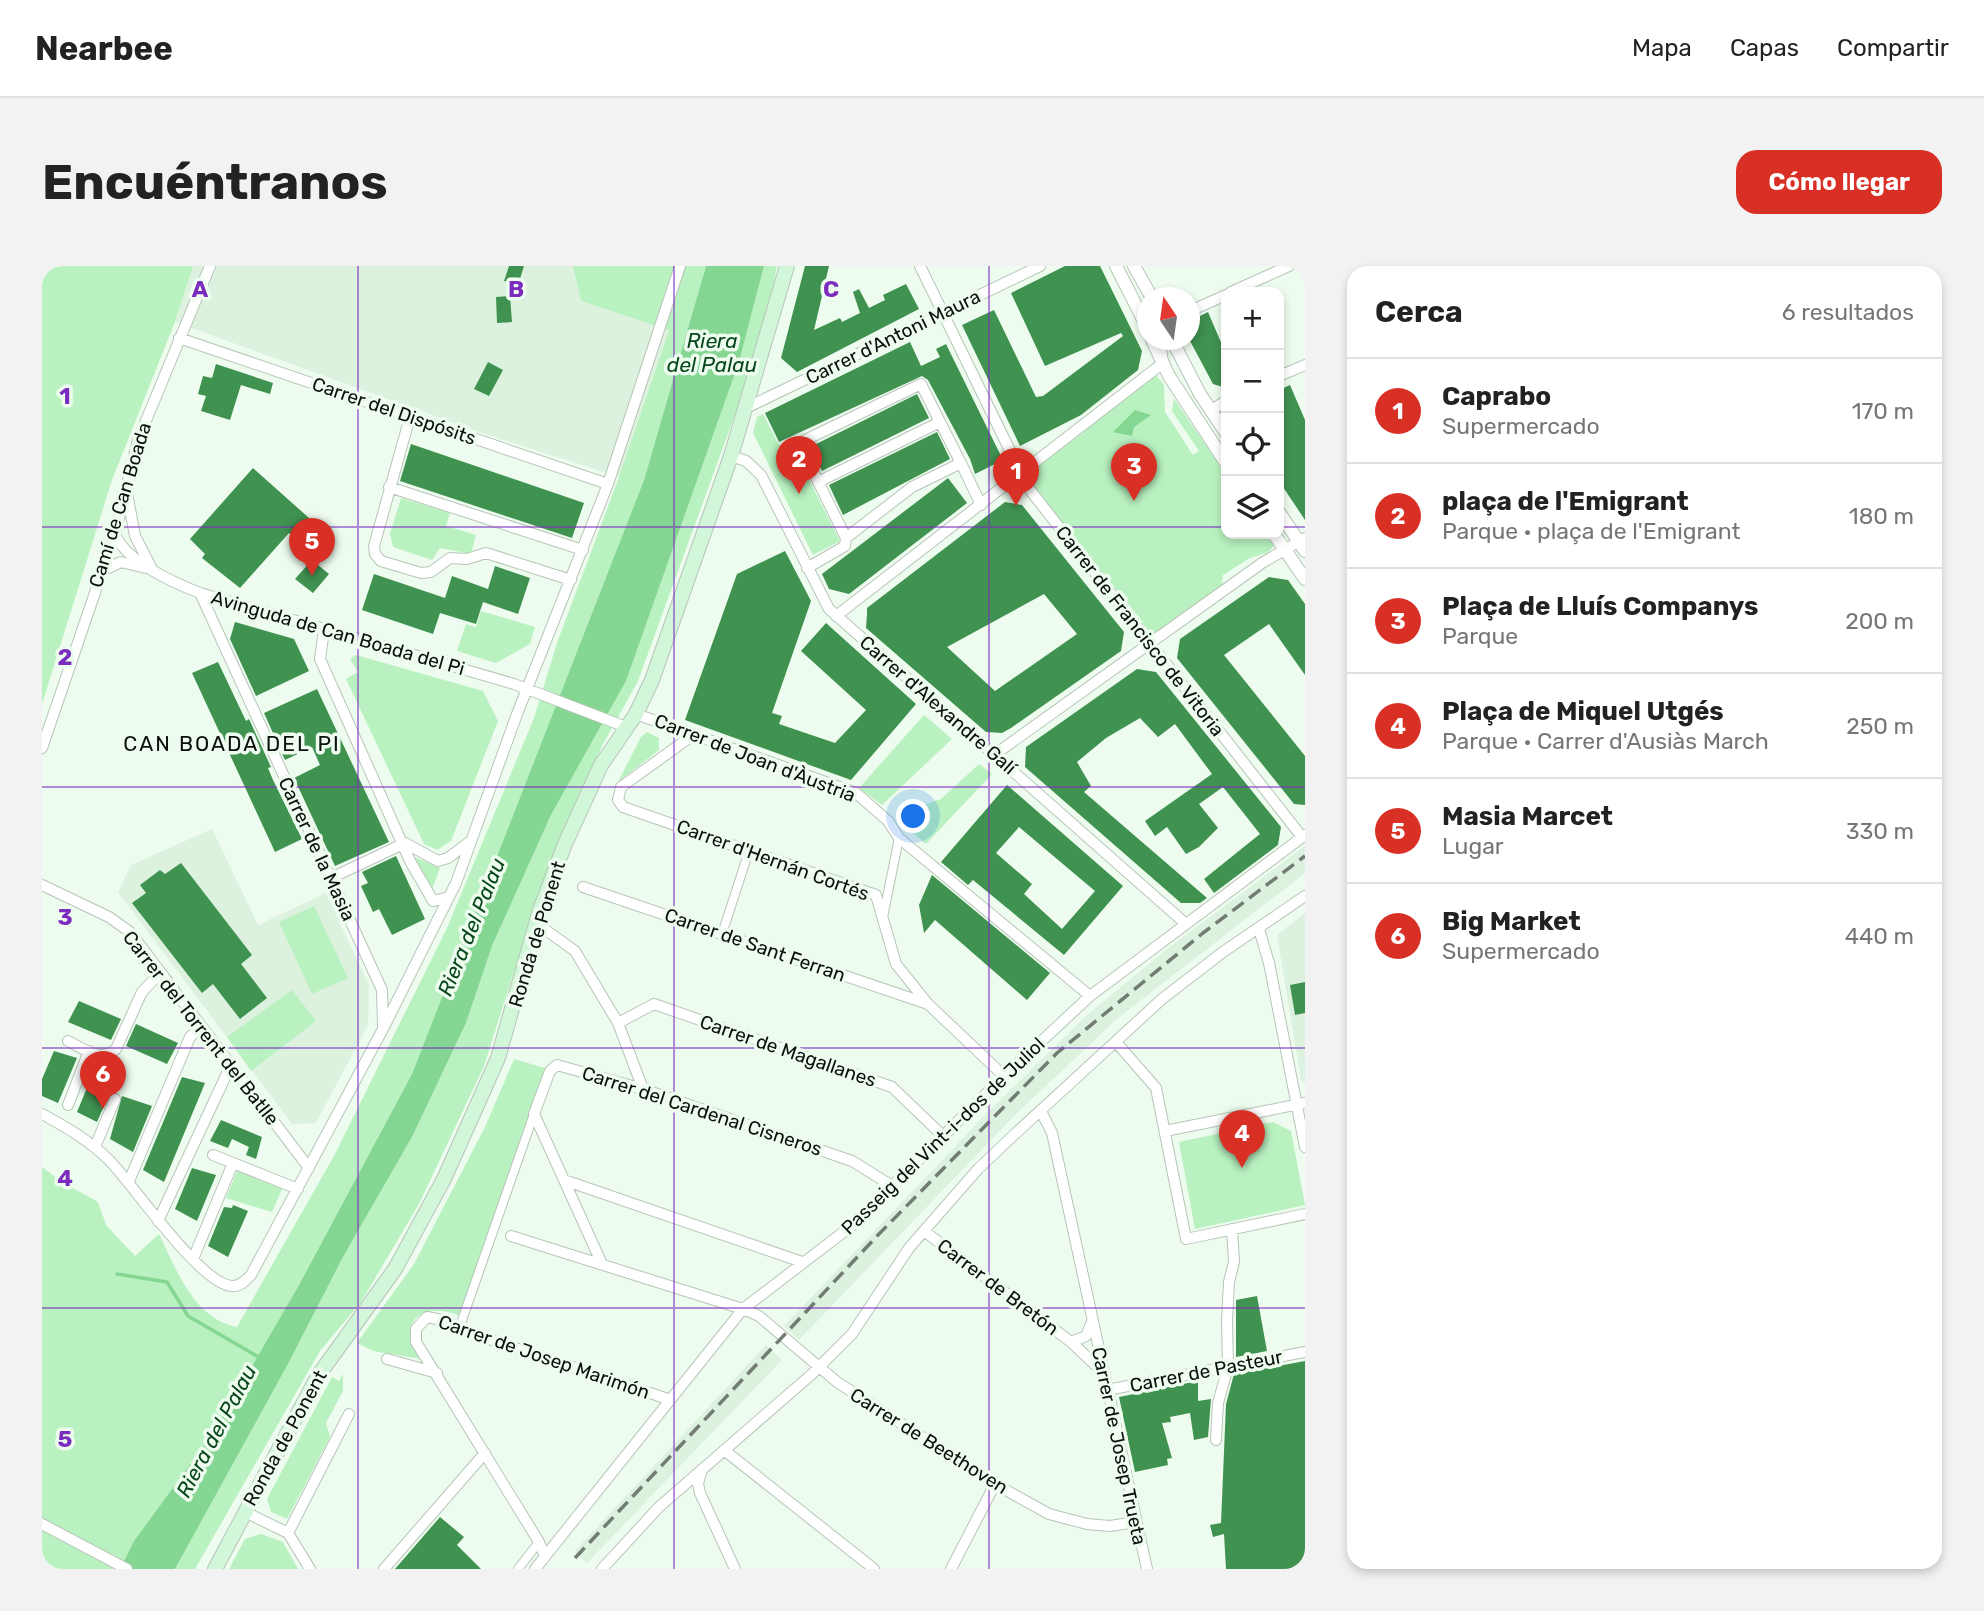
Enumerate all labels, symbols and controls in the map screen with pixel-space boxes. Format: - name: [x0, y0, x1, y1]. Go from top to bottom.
- text: Nearbee: [35, 29, 173, 68]
- text: Mapa: [1632, 34, 1692, 62]
- text: Capas: [1730, 34, 1799, 62]
- text: Compartir: [1837, 34, 1949, 62]
- button: Cómo llegar: [1736, 150, 1942, 214]
- text: Encuéntranos: [42, 153, 388, 211]
- text: A: [192, 275, 209, 303]
- text: B: [508, 275, 524, 303]
- street label: Carrer d'Antoni Maura: [802, 285, 984, 389]
- north arrow: [1137, 287, 1200, 350]
- map controls: [1221, 287, 1284, 539]
- button: +: [1221, 287, 1284, 350]
- text: Cerca: [1375, 294, 1463, 330]
- text: 6 resultados: [1782, 298, 1914, 326]
- water label: Riera del Palau: [667, 328, 758, 377]
- button: −: [1221, 350, 1284, 413]
- street label: Carrer del Dispósits: [309, 372, 479, 450]
- text: Caprabo: [1442, 381, 1551, 412]
- text: 1: [59, 382, 71, 410]
- text: 1: [1392, 397, 1404, 425]
- text: 170 m: [1852, 397, 1914, 425]
- text: Supermercado: [1442, 412, 1600, 440]
- button: locate: [1221, 413, 1284, 476]
- street label: Camí de Can Boada: [84, 420, 156, 590]
- pin: 2: [776, 436, 822, 494]
- pin: 3: [1111, 443, 1157, 501]
- pin: 1: [993, 448, 1039, 506]
- button: layers: [1221, 476, 1284, 539]
- text: plaça de l'Emigrant: [1442, 486, 1689, 517]
- text: 2: [1391, 502, 1405, 530]
- text: 180 m: [1849, 502, 1914, 530]
- text: Parque · plaça de l'Emigrant: [1442, 517, 1741, 545]
- pin: 5: [289, 518, 335, 576]
- street label: Carrer de Francisco de Vitoria: [1051, 521, 1229, 741]
- street label: Avinguda de Can Boada del Pi: [209, 586, 467, 680]
- text: Plaça de Lluís Companys: [1442, 591, 1758, 622]
- text: 3: [1390, 607, 1406, 635]
- text: 200 m: [1845, 607, 1914, 635]
- text: Parque: [1442, 622, 1518, 650]
- street label: Carrer d'Alexandre Galí: [855, 631, 1022, 780]
- text: 2: [58, 643, 72, 671]
- text: Plaça de Miquel Utgés: [1442, 696, 1724, 727]
- street label: Carrer de Joan d'Àustria: [651, 709, 859, 807]
- text: 4: [1390, 712, 1406, 740]
- text: 250 m: [1846, 712, 1914, 740]
- text: Parque · Carrer d'Ausiàs March: [1442, 727, 1769, 755]
- district label: CAN BOADA DEL PI: [123, 731, 341, 756]
- street label: Carrer de la Masia: [274, 773, 360, 925]
- your location: [896, 799, 930, 833]
- text: Masia Marcet: [1442, 801, 1613, 832]
- street label: Carrer d'Hernán Cortés: [674, 814, 872, 906]
- text: 5: [1391, 817, 1405, 845]
- text: 330 m: [1846, 817, 1914, 845]
- text: Lugar: [1442, 832, 1504, 860]
- water label: Riera del Palau: [432, 854, 510, 1000]
- street label: Ronda de Ponent: [504, 858, 570, 1010]
- text: 3: [57, 903, 73, 931]
- street label: Carrer de Sant Ferran: [662, 903, 848, 987]
- text: Big Market: [1442, 906, 1581, 937]
- text: 6: [1391, 922, 1405, 950]
- text: 440 m: [1845, 922, 1914, 950]
- street label: Carrer del Torrent del Batlle: [118, 926, 284, 1130]
- text: Supermercado: [1442, 937, 1600, 965]
- street label: Carrer de Magallanes: [697, 1010, 879, 1092]
- street label: Passeig del Vint-i-dos de Juliol: [837, 1033, 1049, 1239]
- pin: 6: [80, 1051, 126, 1109]
- street label: Carrer del Cardenal Cisneros: [579, 1061, 825, 1161]
- pin: 4: [1219, 1110, 1265, 1168]
- text: 4: [57, 1164, 73, 1192]
- street label: Carrer de Bretón: [933, 1234, 1063, 1340]
- street label: Carrer de Josep Marimón: [435, 1310, 653, 1404]
- street label: Carrer de Josep Trueta: [1087, 1345, 1151, 1547]
- street label: Carrer de Pasteur: [1128, 1345, 1285, 1397]
- water label: Riera del Palau: [171, 1360, 262, 1502]
- street label: Ronda de Ponent: [238, 1366, 332, 1510]
- street label: Carrer de Beethoven: [846, 1383, 1012, 1499]
- text: 5: [58, 1425, 73, 1453]

